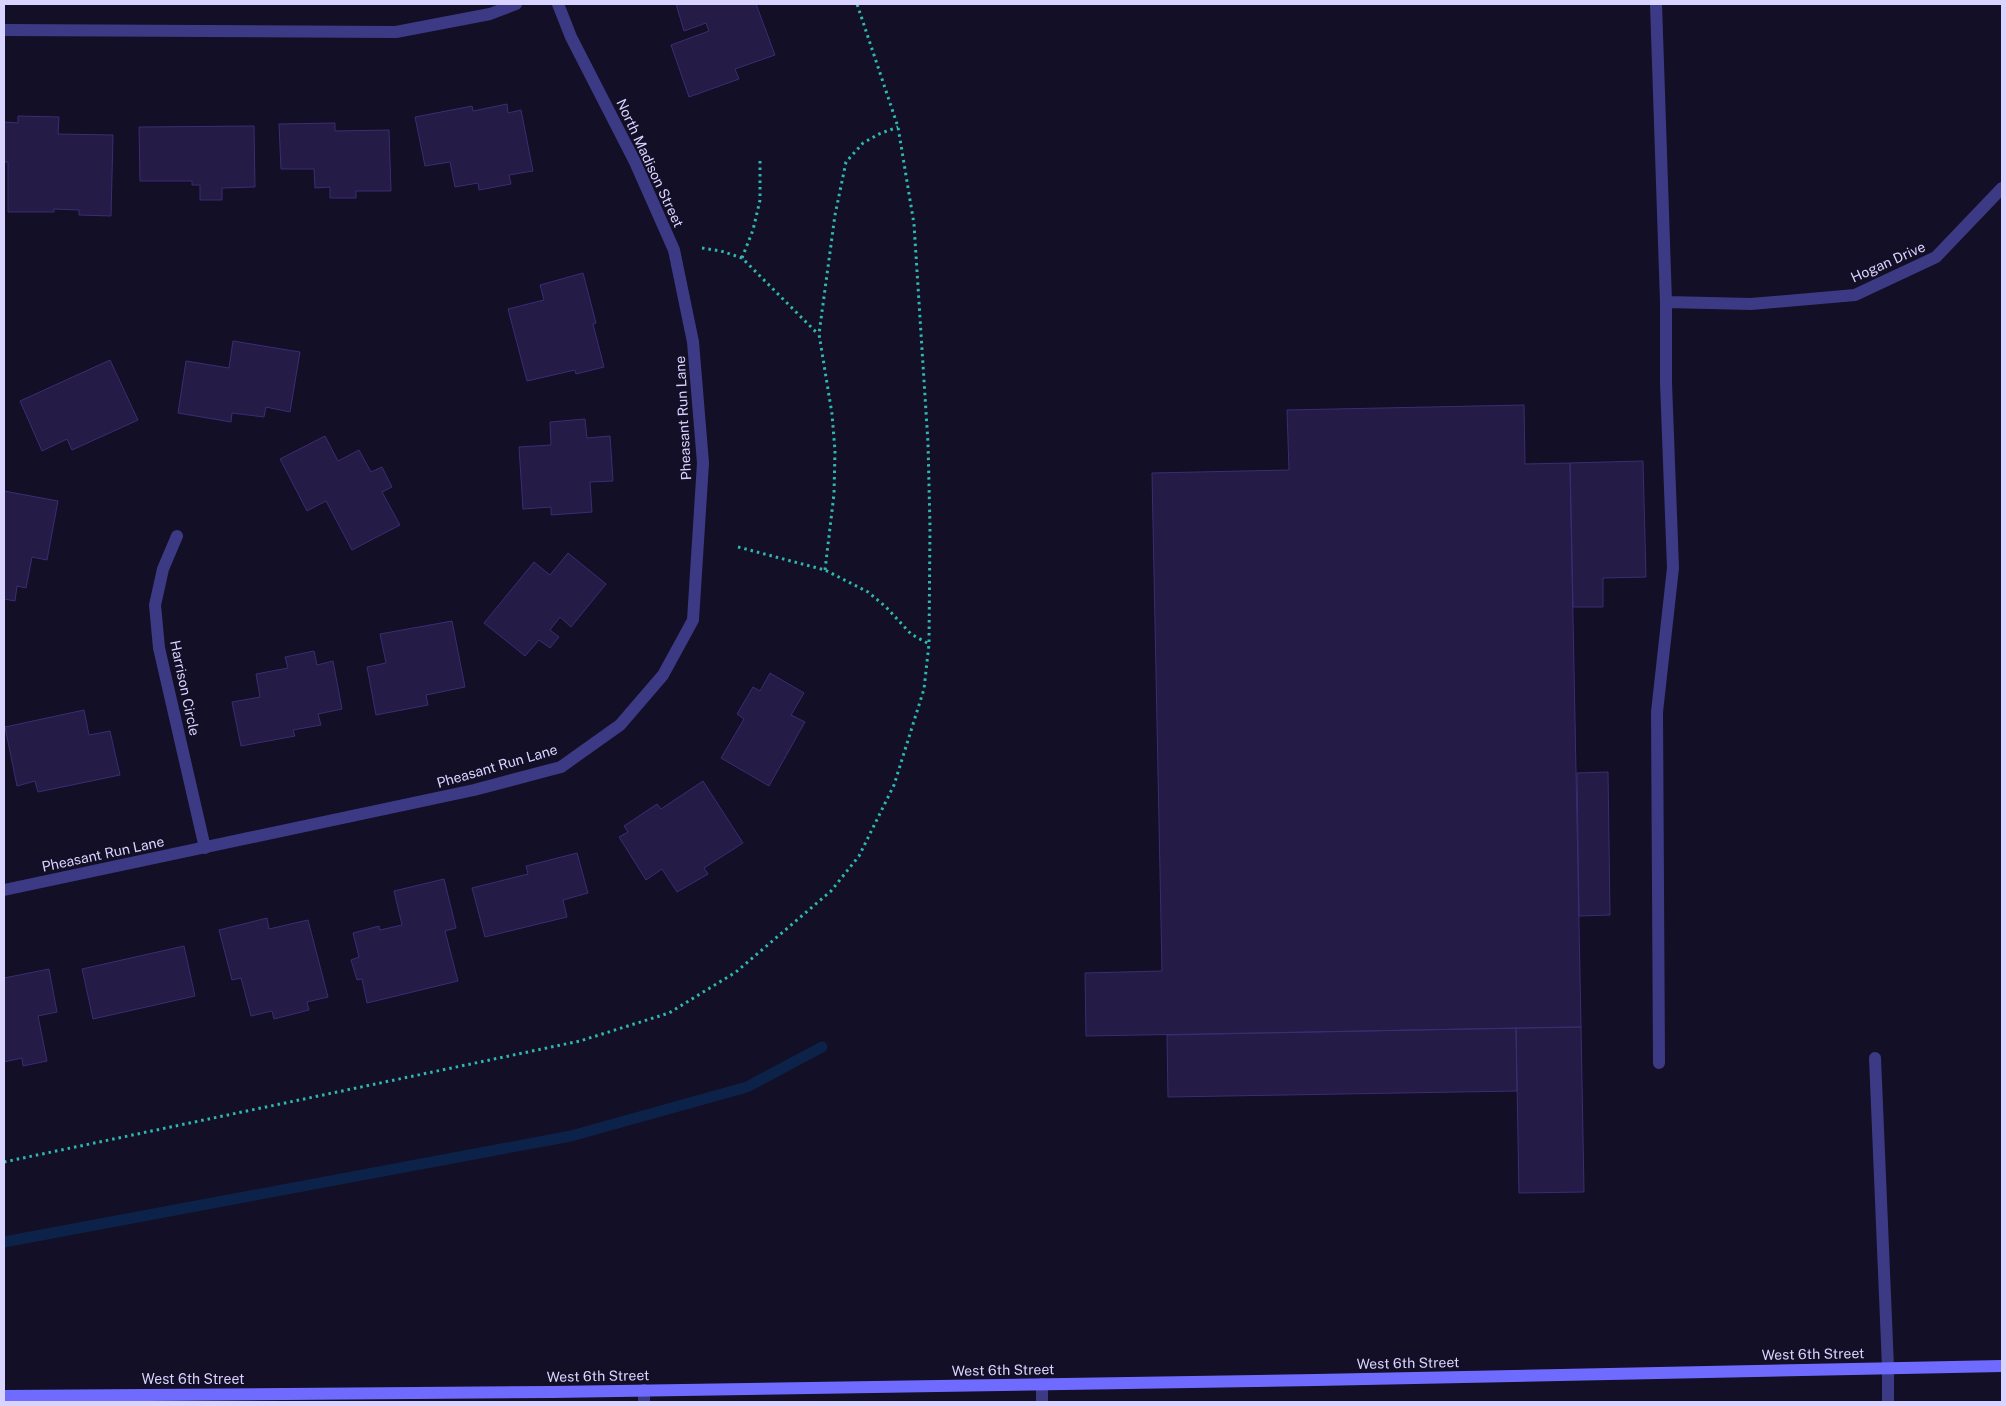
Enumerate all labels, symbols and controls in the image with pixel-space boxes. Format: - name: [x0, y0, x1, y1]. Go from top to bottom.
- street label: North Madison Street: [613, 96, 687, 230]
- street label: Hogan Drive: [1848, 238, 1928, 286]
- street label: Pheasant Run Lane: [672, 355, 694, 481]
- street label: Harrison Circle: [167, 639, 203, 737]
- street label: Pheasant Run Lane: [435, 741, 559, 791]
- street label: Pheasant Run Lane: [40, 833, 166, 875]
- street label: West 6th Street: [1761, 1345, 1865, 1363]
- street label: West 6th Street: [1356, 1354, 1460, 1372]
- street label: West 6th Street: [951, 1361, 1055, 1379]
- street label: West 6th Street: [546, 1367, 650, 1385]
- street label: West 6th Street: [142, 1371, 244, 1387]

